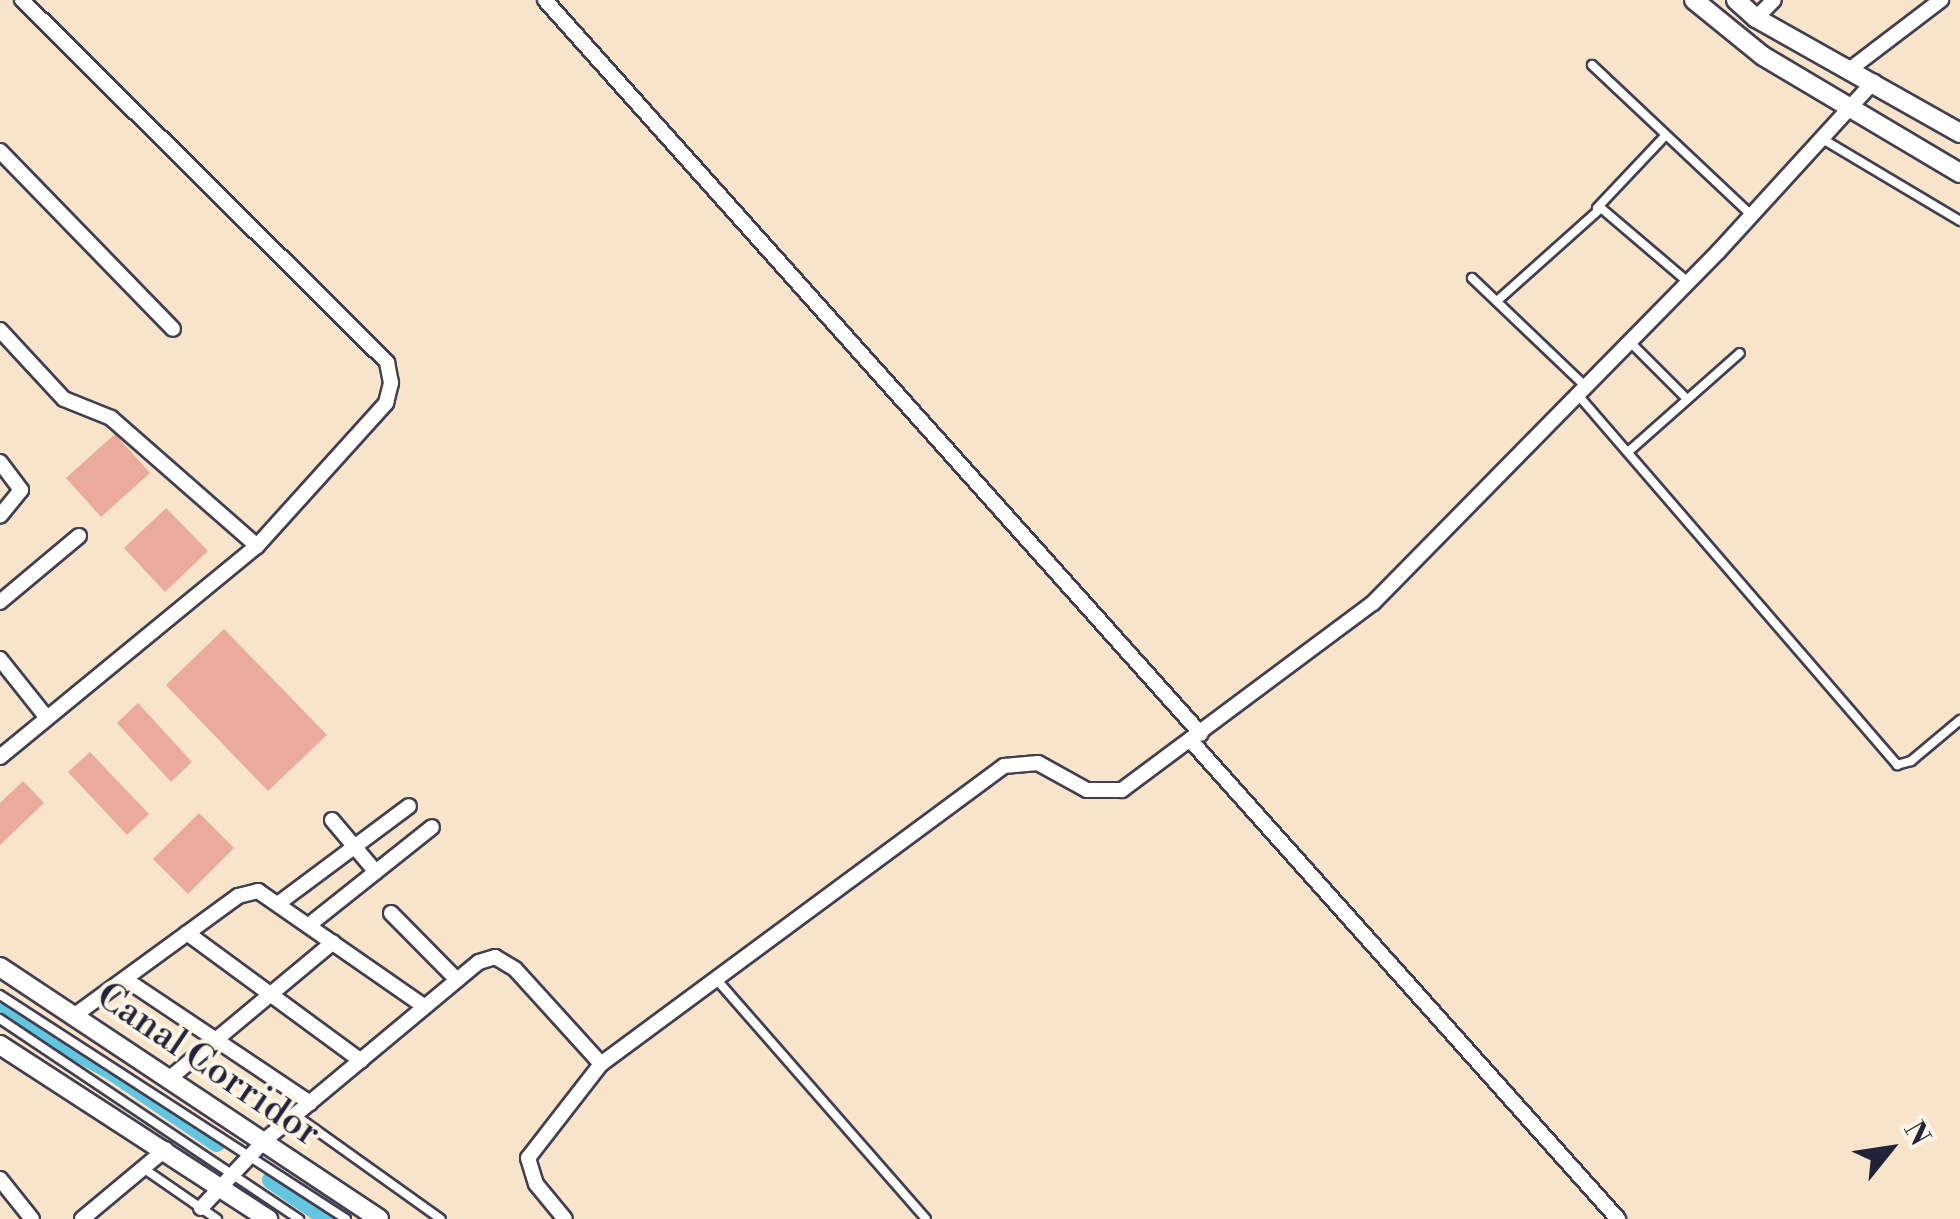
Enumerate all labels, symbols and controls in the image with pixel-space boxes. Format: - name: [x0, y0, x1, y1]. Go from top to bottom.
- street label: Canal Corridor: [87, 973, 329, 1157]
- north arrow: [1840, 1099, 1940, 1199]
- text: N: [1896, 1115, 1937, 1152]

